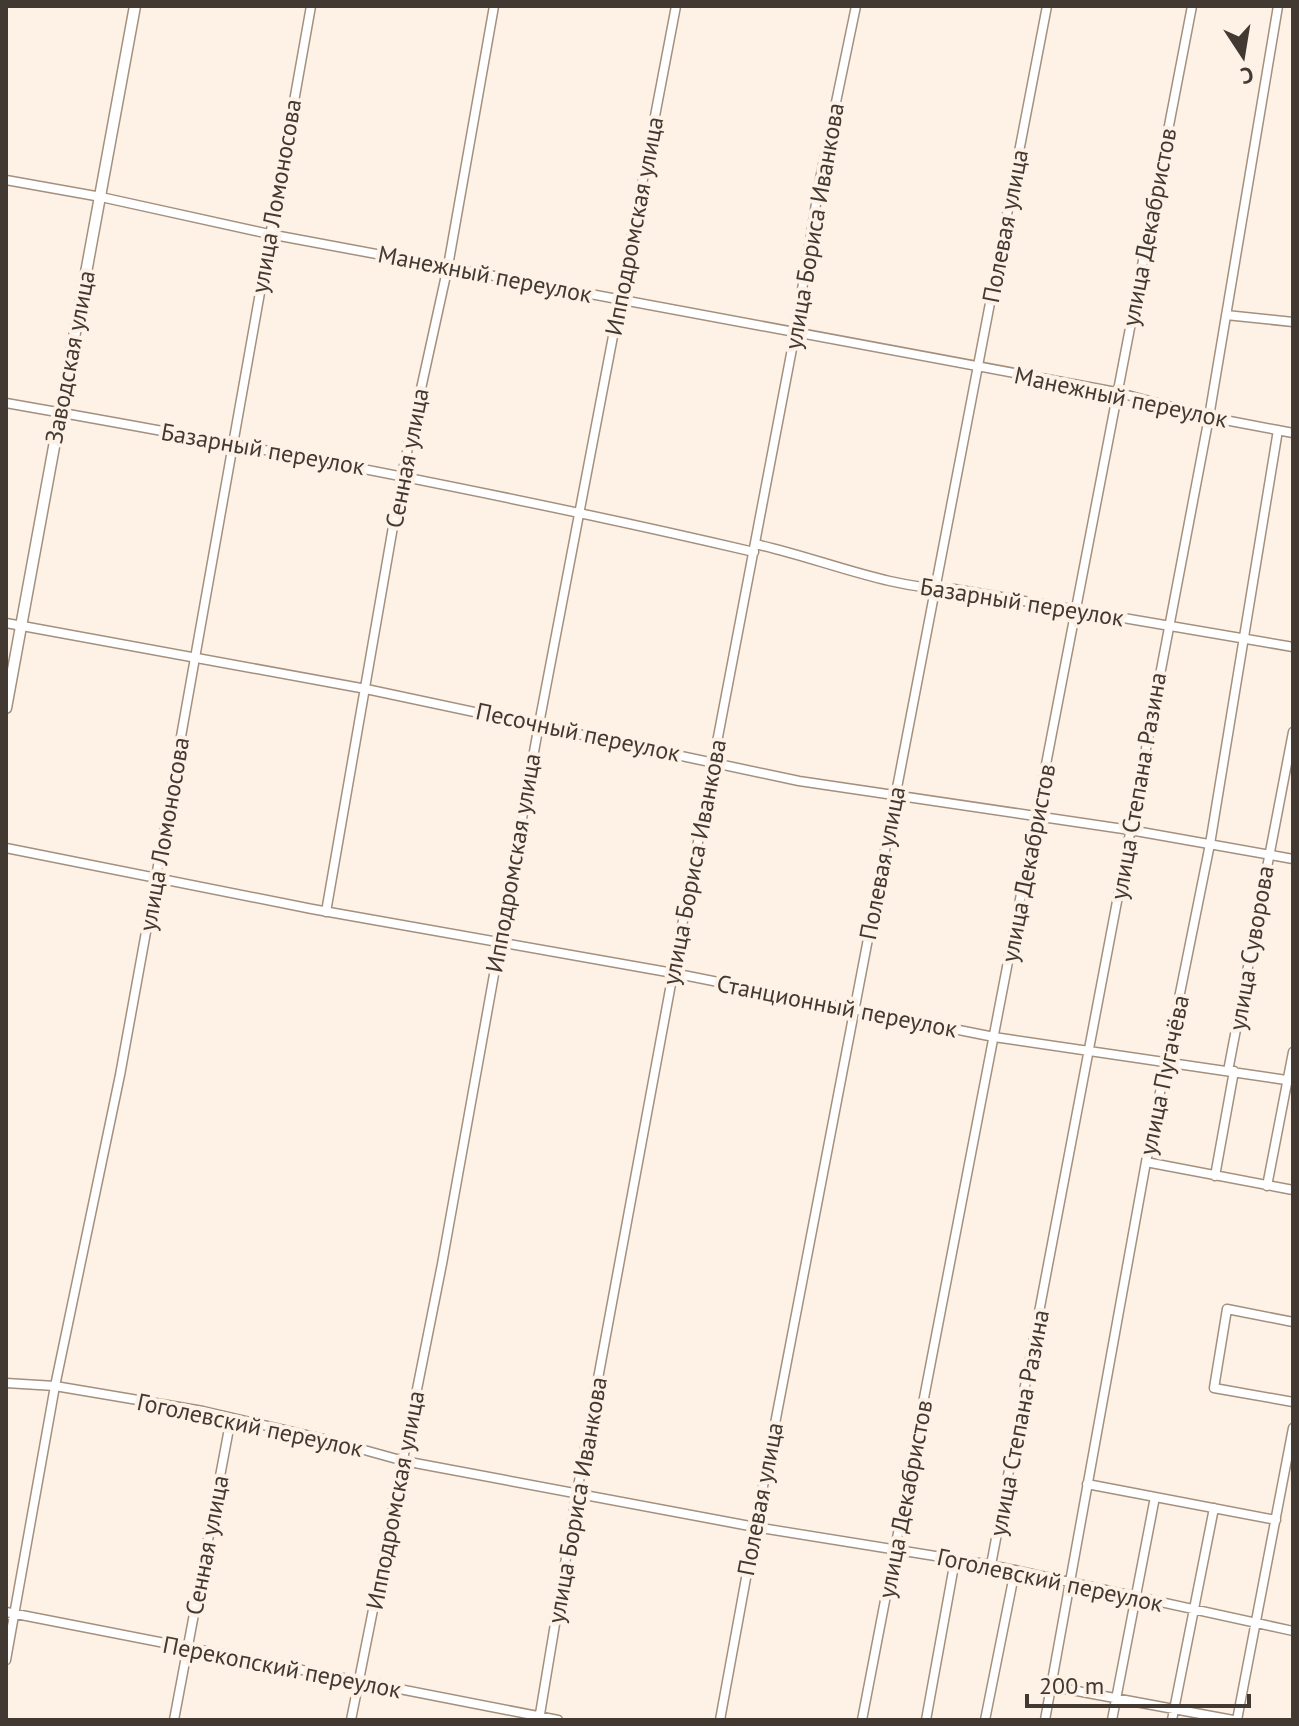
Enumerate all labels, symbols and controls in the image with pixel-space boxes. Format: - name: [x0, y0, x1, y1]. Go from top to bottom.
- north arrow: [1203, 16, 1283, 96]
- text: С: [1238, 61, 1256, 91]
- street label: улица Ломоносова: [244, 97, 308, 295]
- street label: улица Бориса Иванкова: [777, 100, 851, 352]
- street label: Ипподромская улица: [598, 114, 670, 338]
- street label: улица Декабристов: [1115, 125, 1183, 329]
- street label: Полевая улица: [975, 147, 1035, 305]
- street label: Манежный переулок: [375, 238, 595, 310]
- street label: Заводская улица: [38, 268, 102, 446]
- street label: Манежный переулок: [1012, 359, 1231, 435]
- street label: Сенная улица: [378, 385, 436, 531]
- street label: Базарный переулок: [159, 416, 368, 482]
- street label: Базарный переулок: [918, 571, 1127, 633]
- street label: улица Степана Разина: [1103, 670, 1173, 902]
- street label: Песочный переулок: [473, 695, 683, 769]
- street label: улица Ломоносова: [132, 735, 196, 933]
- street label: улица Бориса Иванкова: [655, 736, 733, 988]
- street label: Ипподромская улица: [478, 751, 548, 975]
- street label: улица Декабристов: [994, 761, 1062, 965]
- street label: Полевая улица: [852, 784, 912, 942]
- street label: улица Суворова: [1221, 863, 1281, 1033]
- street label: Станционный переулок: [714, 967, 960, 1045]
- street label: улица Пугачёва: [1132, 992, 1196, 1158]
- street label: улица Степана Разина: [982, 1307, 1056, 1539]
- street label: улица Бориса Иванкова: [540, 1374, 614, 1626]
- street label: Гоголевский переулок: [134, 1386, 366, 1464]
- street label: Ипподромская улица: [359, 1388, 431, 1612]
- street label: улица Декабристов: [871, 1397, 939, 1601]
- street label: Полевая улица: [730, 1420, 790, 1578]
- street label: Сенная улица: [178, 1472, 236, 1618]
- street label: Гоголевский переулок: [934, 1541, 1166, 1619]
- street label: Перекопский переулок: [160, 1629, 404, 1705]
- scale bar: [1027, 1658, 1249, 1708]
- text: 200 m: [1039, 1670, 1104, 1701]

